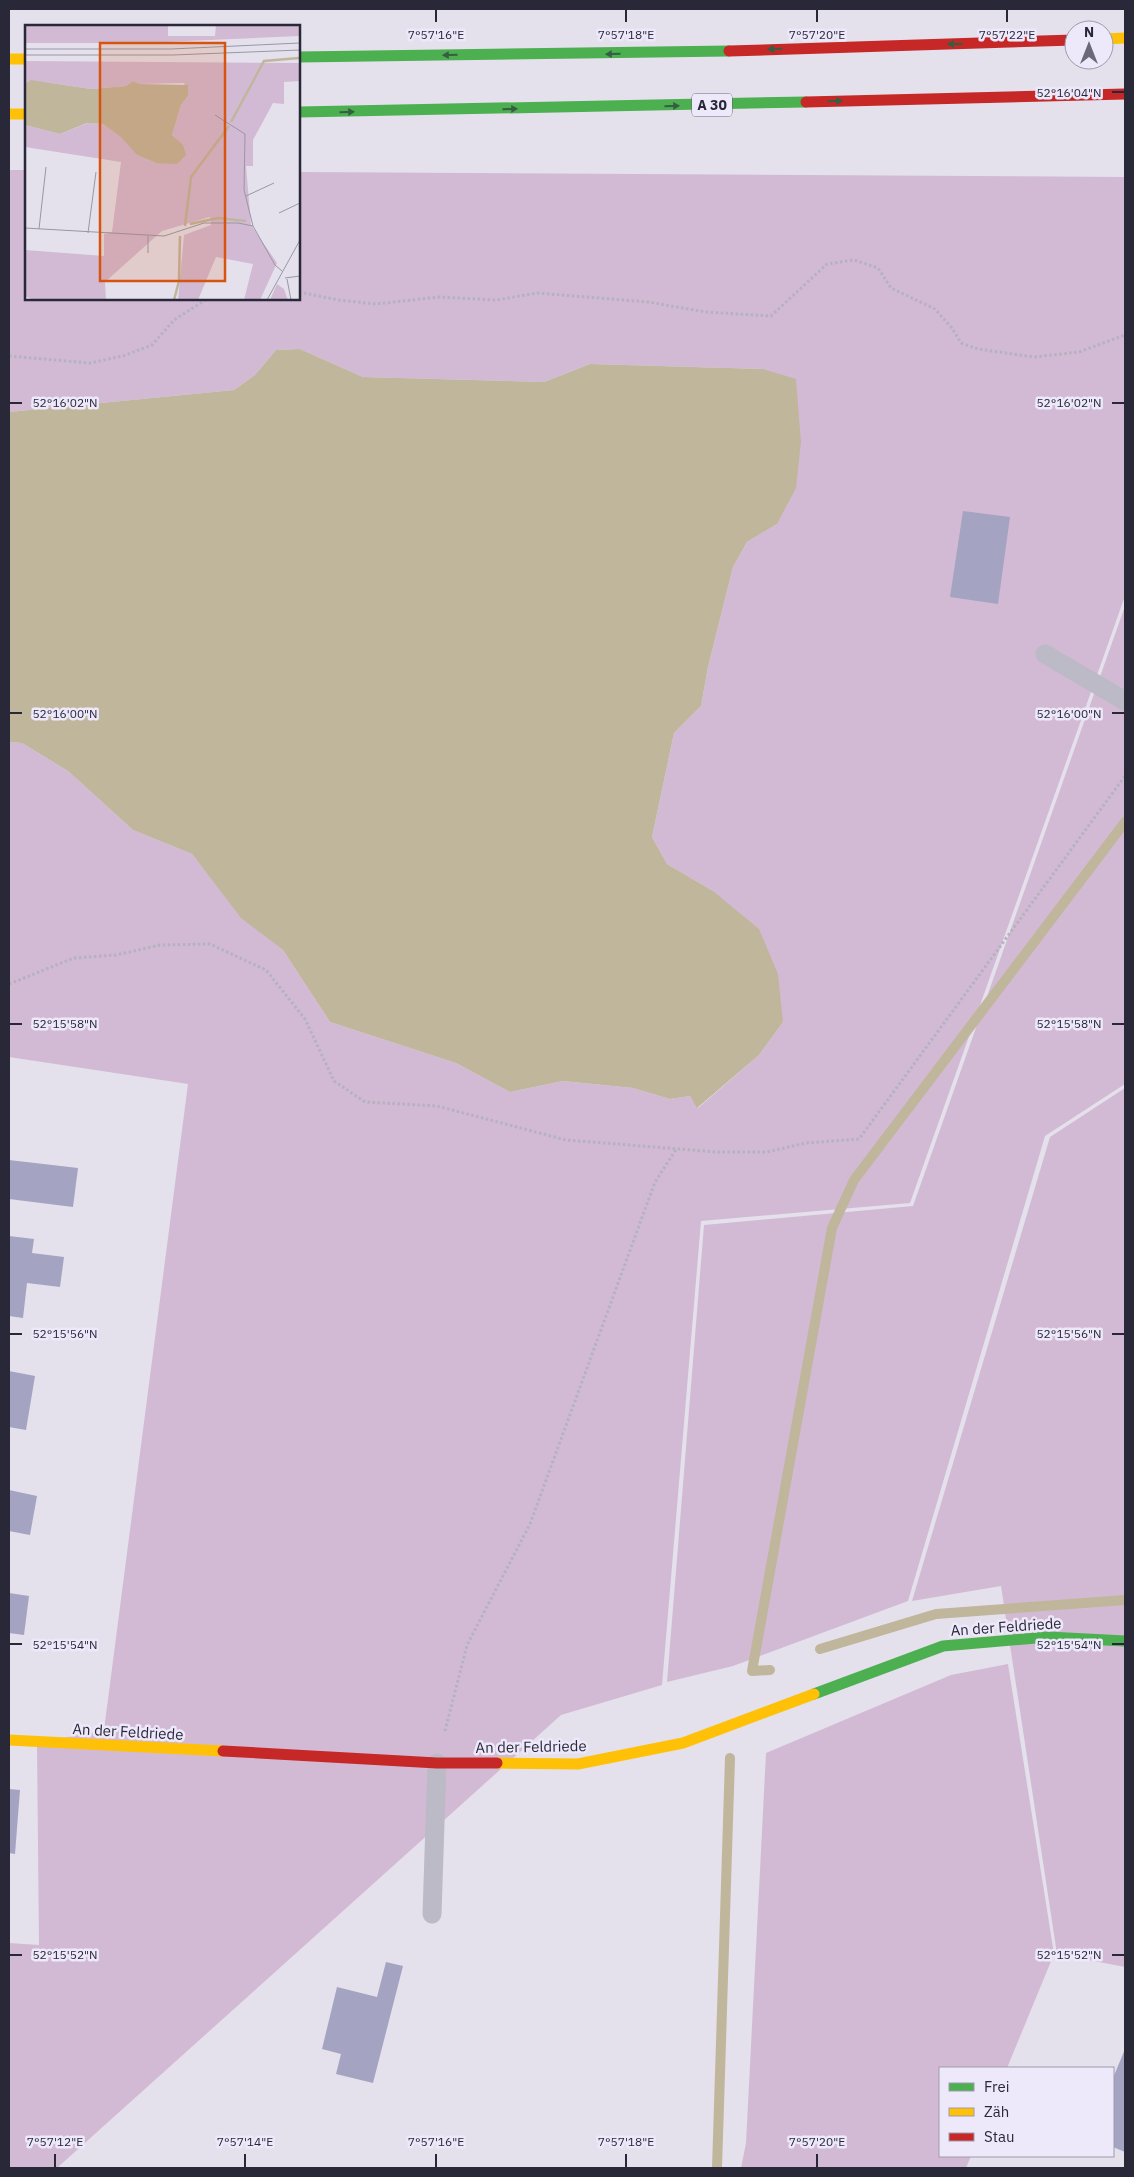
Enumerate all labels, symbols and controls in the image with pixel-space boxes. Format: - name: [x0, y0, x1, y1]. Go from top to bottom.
- north arrow: [1064, 20, 1114, 70]
- text: N: [1084, 23, 1094, 41]
- inset map: [25, 25, 300, 300]
- text: 7°57'16"E: [408, 27, 464, 42]
- text: 7°57'18"E: [598, 27, 654, 42]
- text: 7°57'20"E: [789, 27, 845, 42]
- text: 7°57'22"E: [979, 27, 1035, 42]
- one-way arrow: [947, 40, 963, 48]
- one-way arrow: [767, 45, 783, 53]
- one-way arrow: [605, 50, 621, 58]
- one-way arrow: [442, 51, 458, 59]
- text: 52°16'04"N: [1036, 85, 1102, 100]
- road number: A 30: [692, 94, 732, 116]
- one-way arrow: [827, 97, 843, 105]
- one-way arrow: [665, 102, 681, 110]
- one-way arrow: [502, 105, 518, 113]
- one-way arrow: [340, 108, 356, 116]
- text: 52°16'02"N: [32, 395, 98, 410]
- text: 52°16'02"N: [1036, 395, 1102, 410]
- text: 52°16'00"N: [32, 706, 98, 721]
- text: 52°16'00"N: [1036, 706, 1102, 721]
- text: 52°15'58"N: [32, 1016, 98, 1031]
- text: 52°15'58"N: [1036, 1016, 1102, 1031]
- text: 52°15'56"N: [32, 1326, 98, 1341]
- text: 52°15'56"N: [1036, 1326, 1102, 1341]
- street label: An der Feldriede: [950, 1613, 1062, 1640]
- text: 52°15'54"N: [32, 1637, 98, 1652]
- text: 52°15'54"N: [1036, 1637, 1102, 1652]
- street label: An der Feldriede: [72, 1719, 184, 1744]
- street label: An der Feldriede: [475, 1736, 587, 1757]
- text: 52°15'52"N: [32, 1947, 98, 1962]
- text: 52°15'52"N: [1036, 1947, 1102, 1962]
- legend: [939, 2067, 1114, 2157]
- text: Frei: [984, 2077, 1010, 2096]
- text: Zäh: [984, 2102, 1009, 2121]
- text: Stau: [984, 2127, 1015, 2146]
- text: 7°57'12"E: [27, 2134, 83, 2149]
- text: 7°57'14"E: [217, 2134, 273, 2149]
- text: 7°57'16"E: [408, 2134, 464, 2149]
- text: 7°57'18"E: [598, 2134, 654, 2149]
- text: 7°57'20"E: [789, 2134, 845, 2149]

